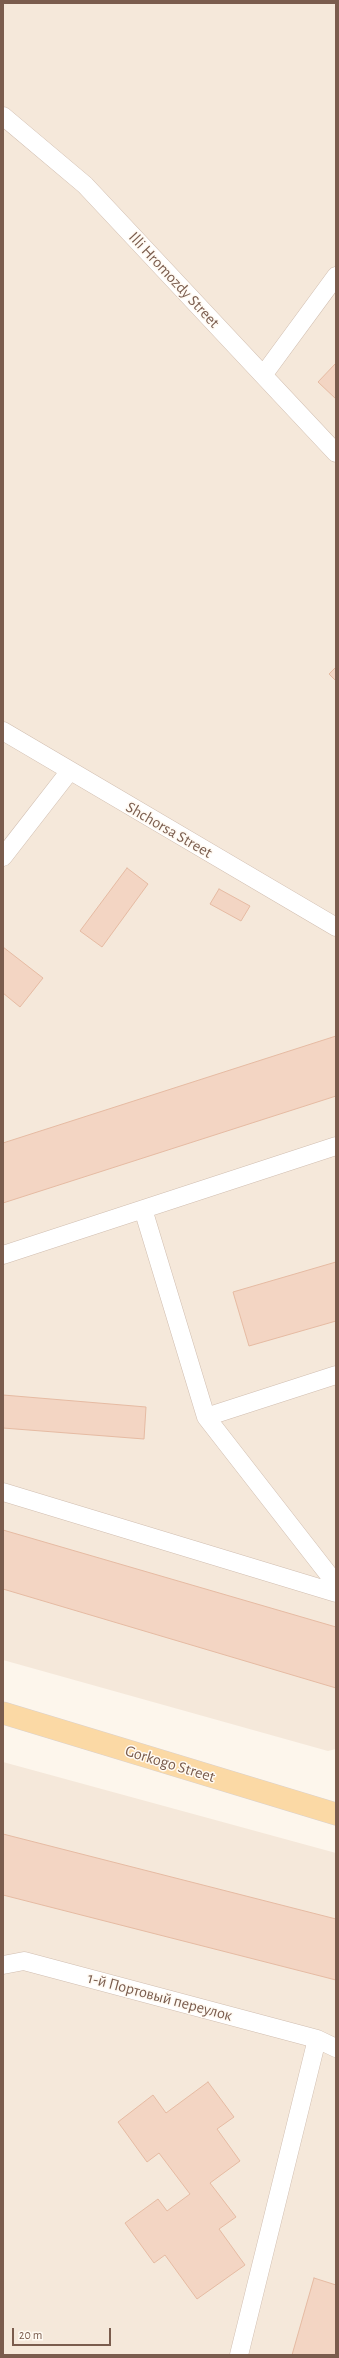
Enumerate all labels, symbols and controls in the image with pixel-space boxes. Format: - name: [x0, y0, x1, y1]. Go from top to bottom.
- street label: Illi Hromozdy Street: [125, 228, 223, 332]
- street label: Shchorsa Street: [122, 798, 216, 862]
- street label: Gorkogo Street: [123, 1741, 217, 1787]
- street label: 1-й Портовый переулок: [86, 1968, 234, 2026]
- scale bar: [14, 2320, 113, 2346]
- text: 20 m: [19, 2329, 42, 2341]

